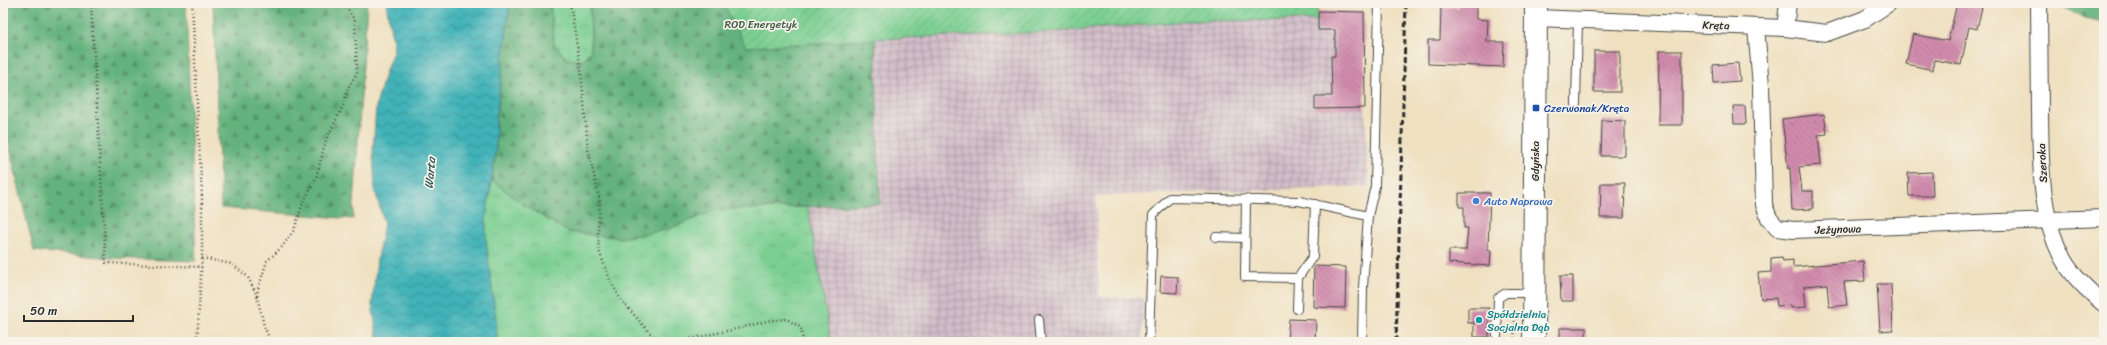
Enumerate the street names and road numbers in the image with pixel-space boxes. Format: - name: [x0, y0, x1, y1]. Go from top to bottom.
- street label: Kręta: [1702, 16, 1730, 35]
- street label: Gdyńska: [1526, 140, 1545, 181]
- street label: Szeroka: [2032, 142, 2053, 183]
- street label: Jeżynowa: [1814, 219, 1862, 240]

